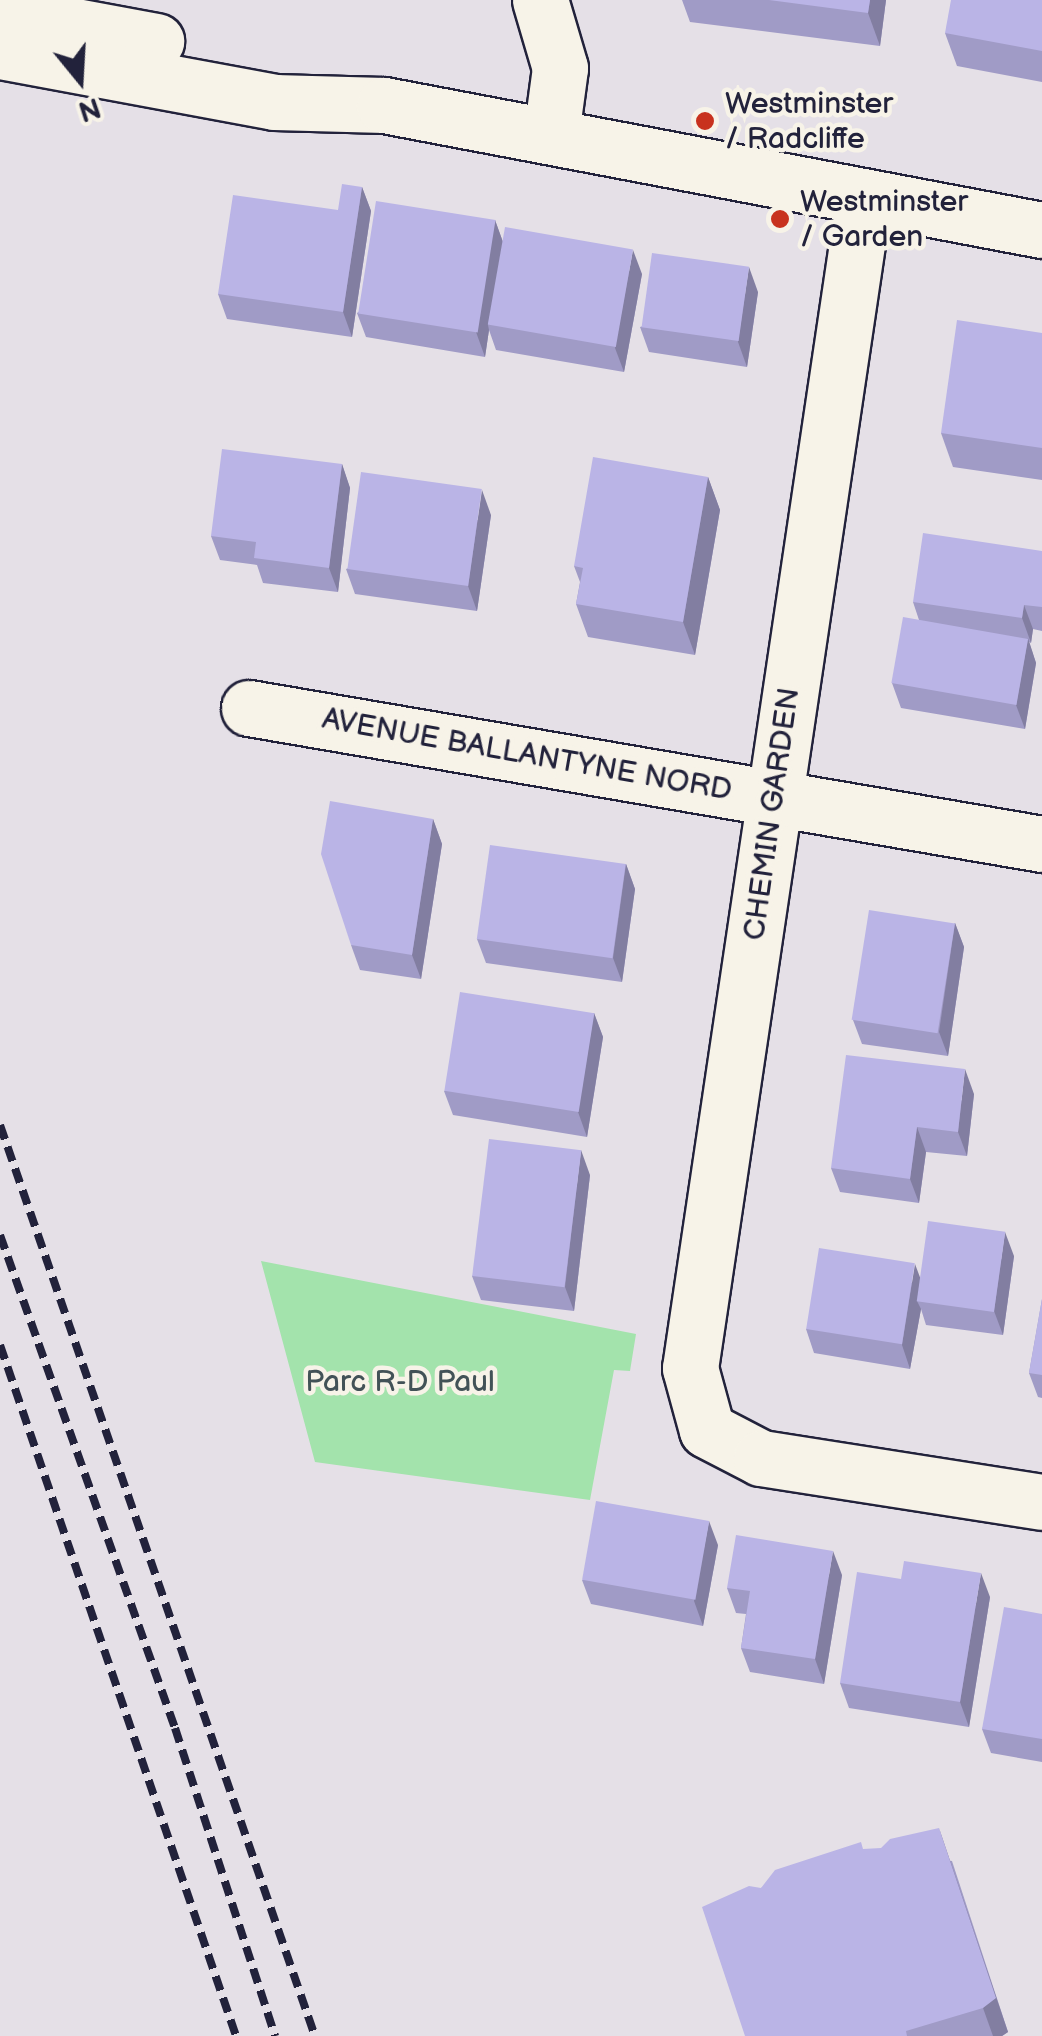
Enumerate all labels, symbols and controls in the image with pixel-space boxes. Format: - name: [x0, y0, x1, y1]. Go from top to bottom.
- north arrow: [30, 30, 130, 130]
- place label: Westminster / Radcliffe: [725, 86, 893, 156]
- text: N: [74, 90, 105, 128]
- marker: Westminster / Radcliffe: [694, 110, 716, 132]
- place label: Westminster / Garden: [800, 184, 968, 254]
- marker: Westminster / Garden: [769, 208, 791, 230]
- street label: CHEMIN GARDEN: [736, 685, 808, 943]
- street label: AVENUE BALLANTYNE NORD: [319, 701, 735, 809]
- park label: Parc R-D Paul: [305, 1364, 495, 1400]

